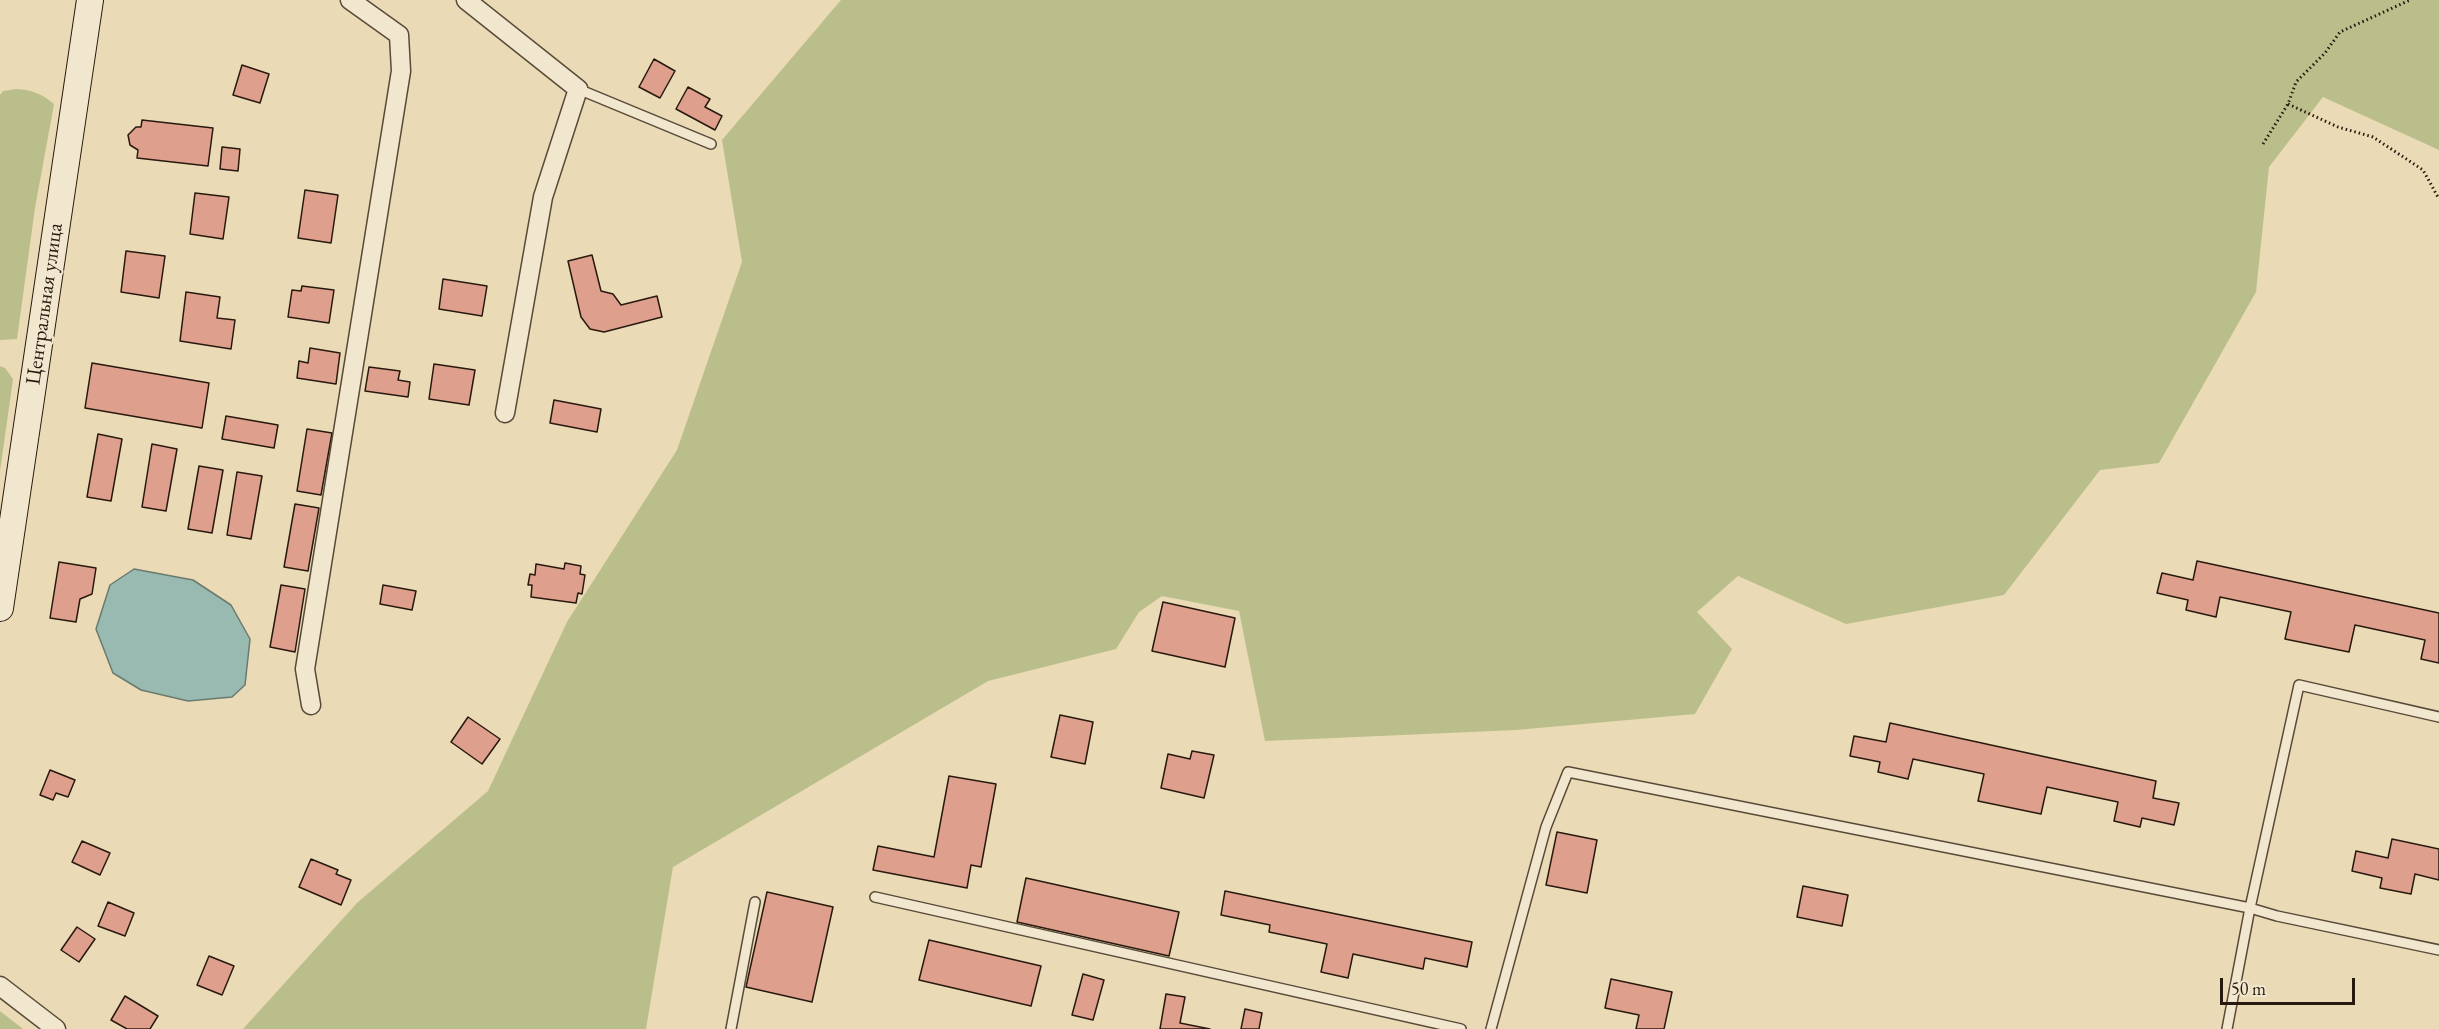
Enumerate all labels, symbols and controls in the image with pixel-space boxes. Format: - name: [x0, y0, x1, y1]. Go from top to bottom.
- street label: Центральная улица: [21, 221, 69, 387]
- scale bar: [2223, 966, 2358, 1004]
- text: 50 m: [2231, 977, 2266, 1000]

